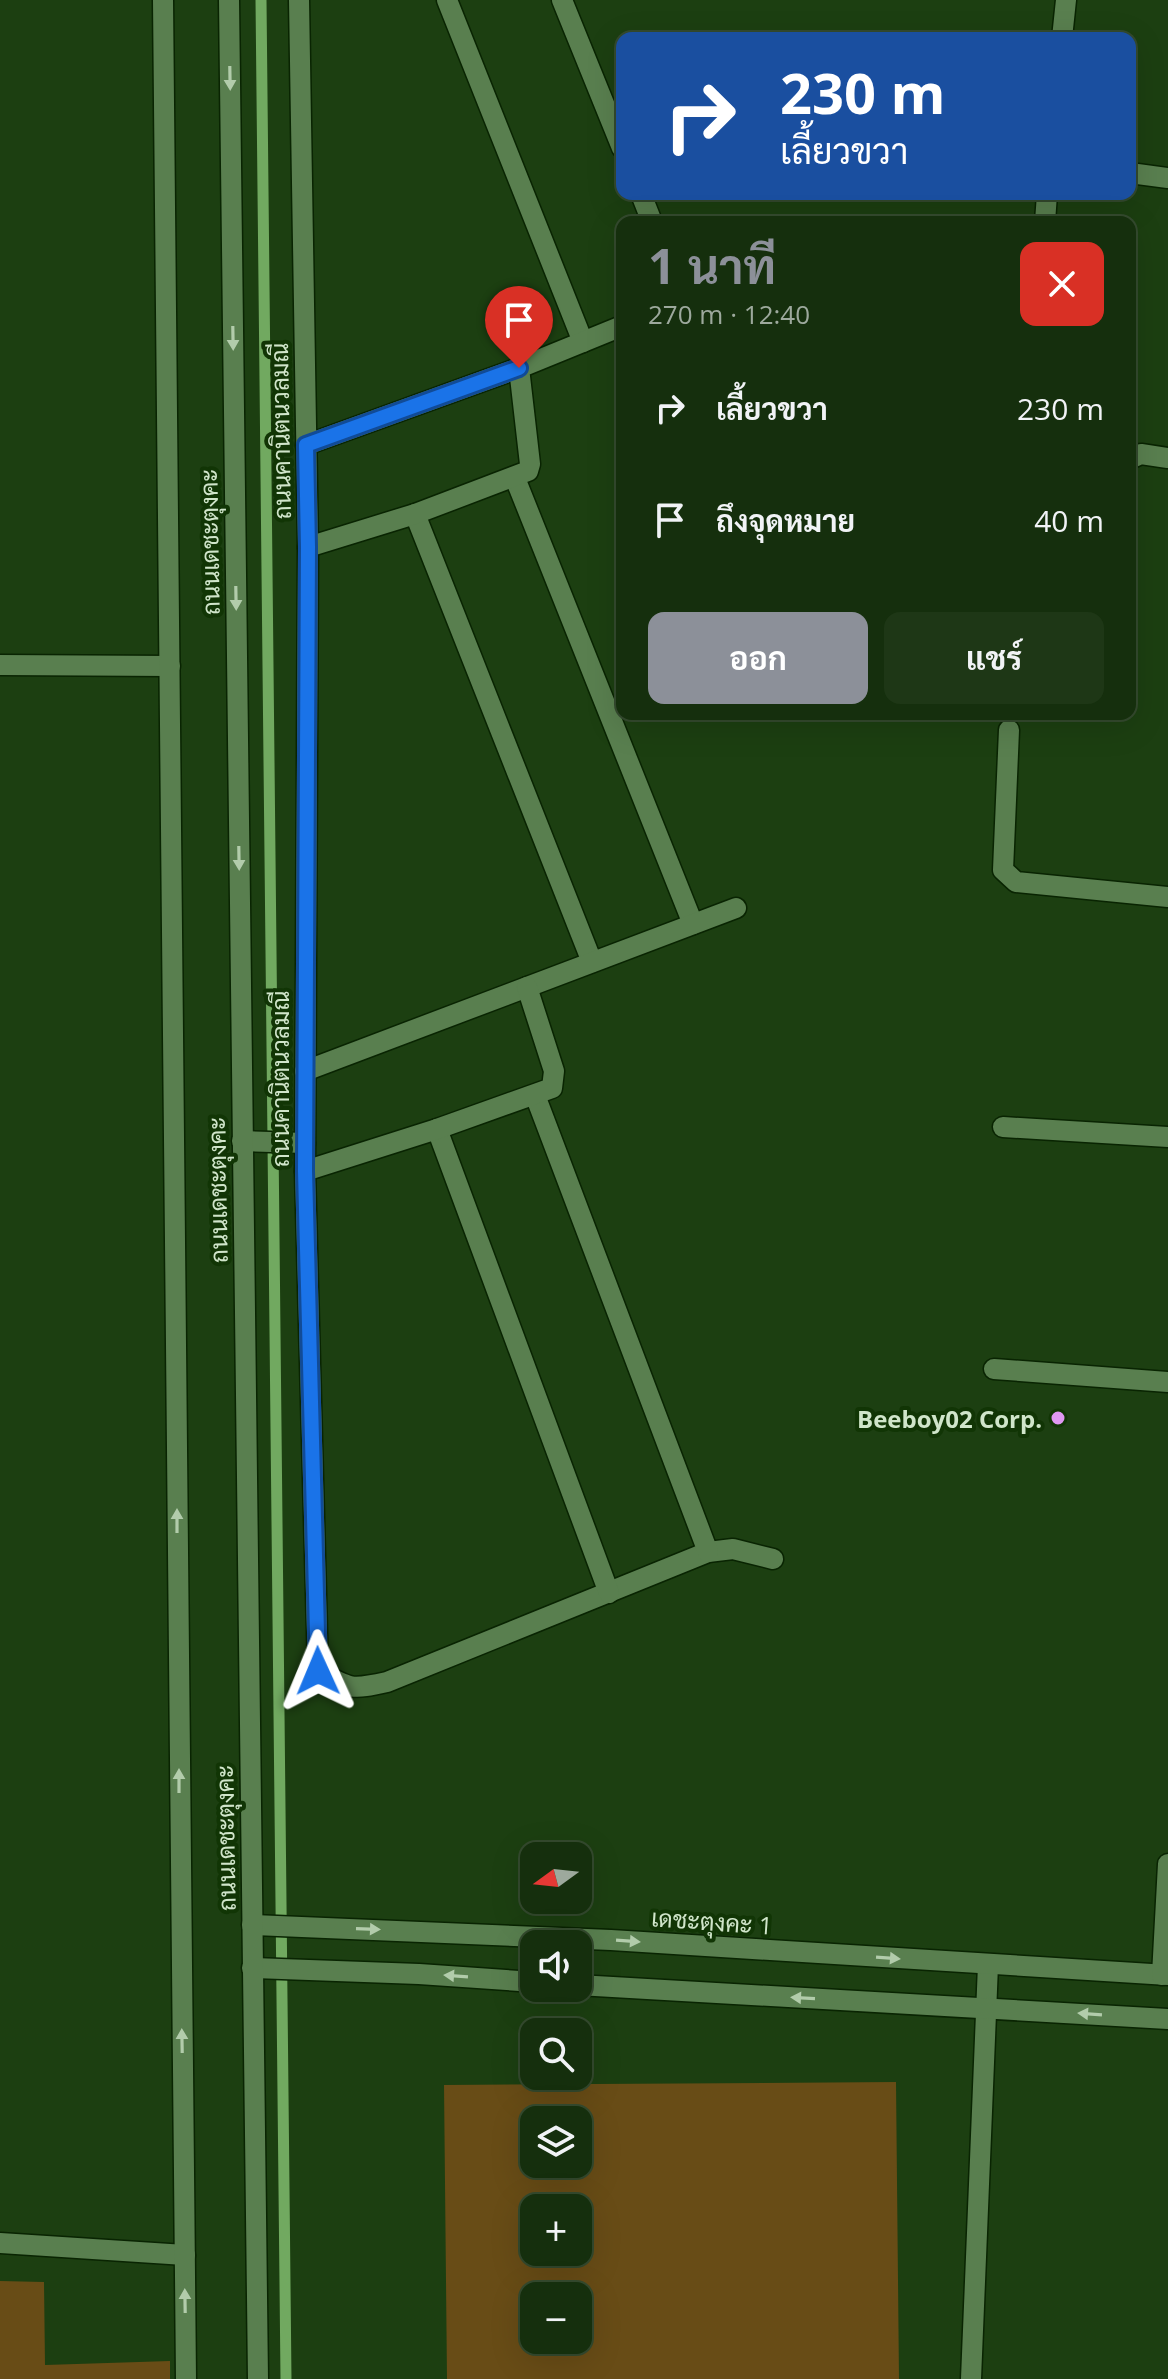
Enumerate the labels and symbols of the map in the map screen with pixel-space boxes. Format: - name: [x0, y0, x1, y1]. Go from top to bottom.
- one-way arrow: [224, 66, 236, 91]
- pin: [485, 286, 553, 368]
- one-way arrow: [227, 326, 239, 351]
- street label: ถนนคานิตนวลมณี: [262, 342, 298, 520]
- street label: ถนนเดชะตุงคะ: [191, 469, 228, 615]
- one-way arrow: [230, 586, 242, 611]
- one-way arrow: [233, 846, 245, 871]
- street label: ถนนคานิตนวลมณี: [263, 991, 296, 1167]
- street label: ถนนเดชะตุงคะ: [199, 1117, 236, 1263]
- place label: Beeboy02 Corp.: [857, 1402, 1042, 1435]
- marker: Beeboy02 Corp.: [1049, 1409, 1067, 1427]
- one-way arrow: [171, 1508, 183, 1533]
- position arrow: [276, 1629, 360, 1713]
- street label: ถนนเดชะตุงคะ: [207, 1765, 244, 1911]
- one-way arrow: [173, 1768, 185, 1793]
- north arrow: [520, 1842, 592, 1914]
- street label: เดชะตุงคะ 1: [650, 1900, 774, 1943]
- one-way arrow: [356, 1923, 381, 1936]
- one-way arrow: [616, 1935, 641, 1948]
- one-way arrow: [876, 1952, 901, 1965]
- one-way arrow: [443, 1969, 468, 1982]
- one-way arrow: [790, 1991, 815, 2004]
- one-way arrow: [1077, 2008, 1102, 2021]
- one-way arrow: [176, 2028, 189, 2053]
- one-way arrow: [179, 2288, 191, 2313]

